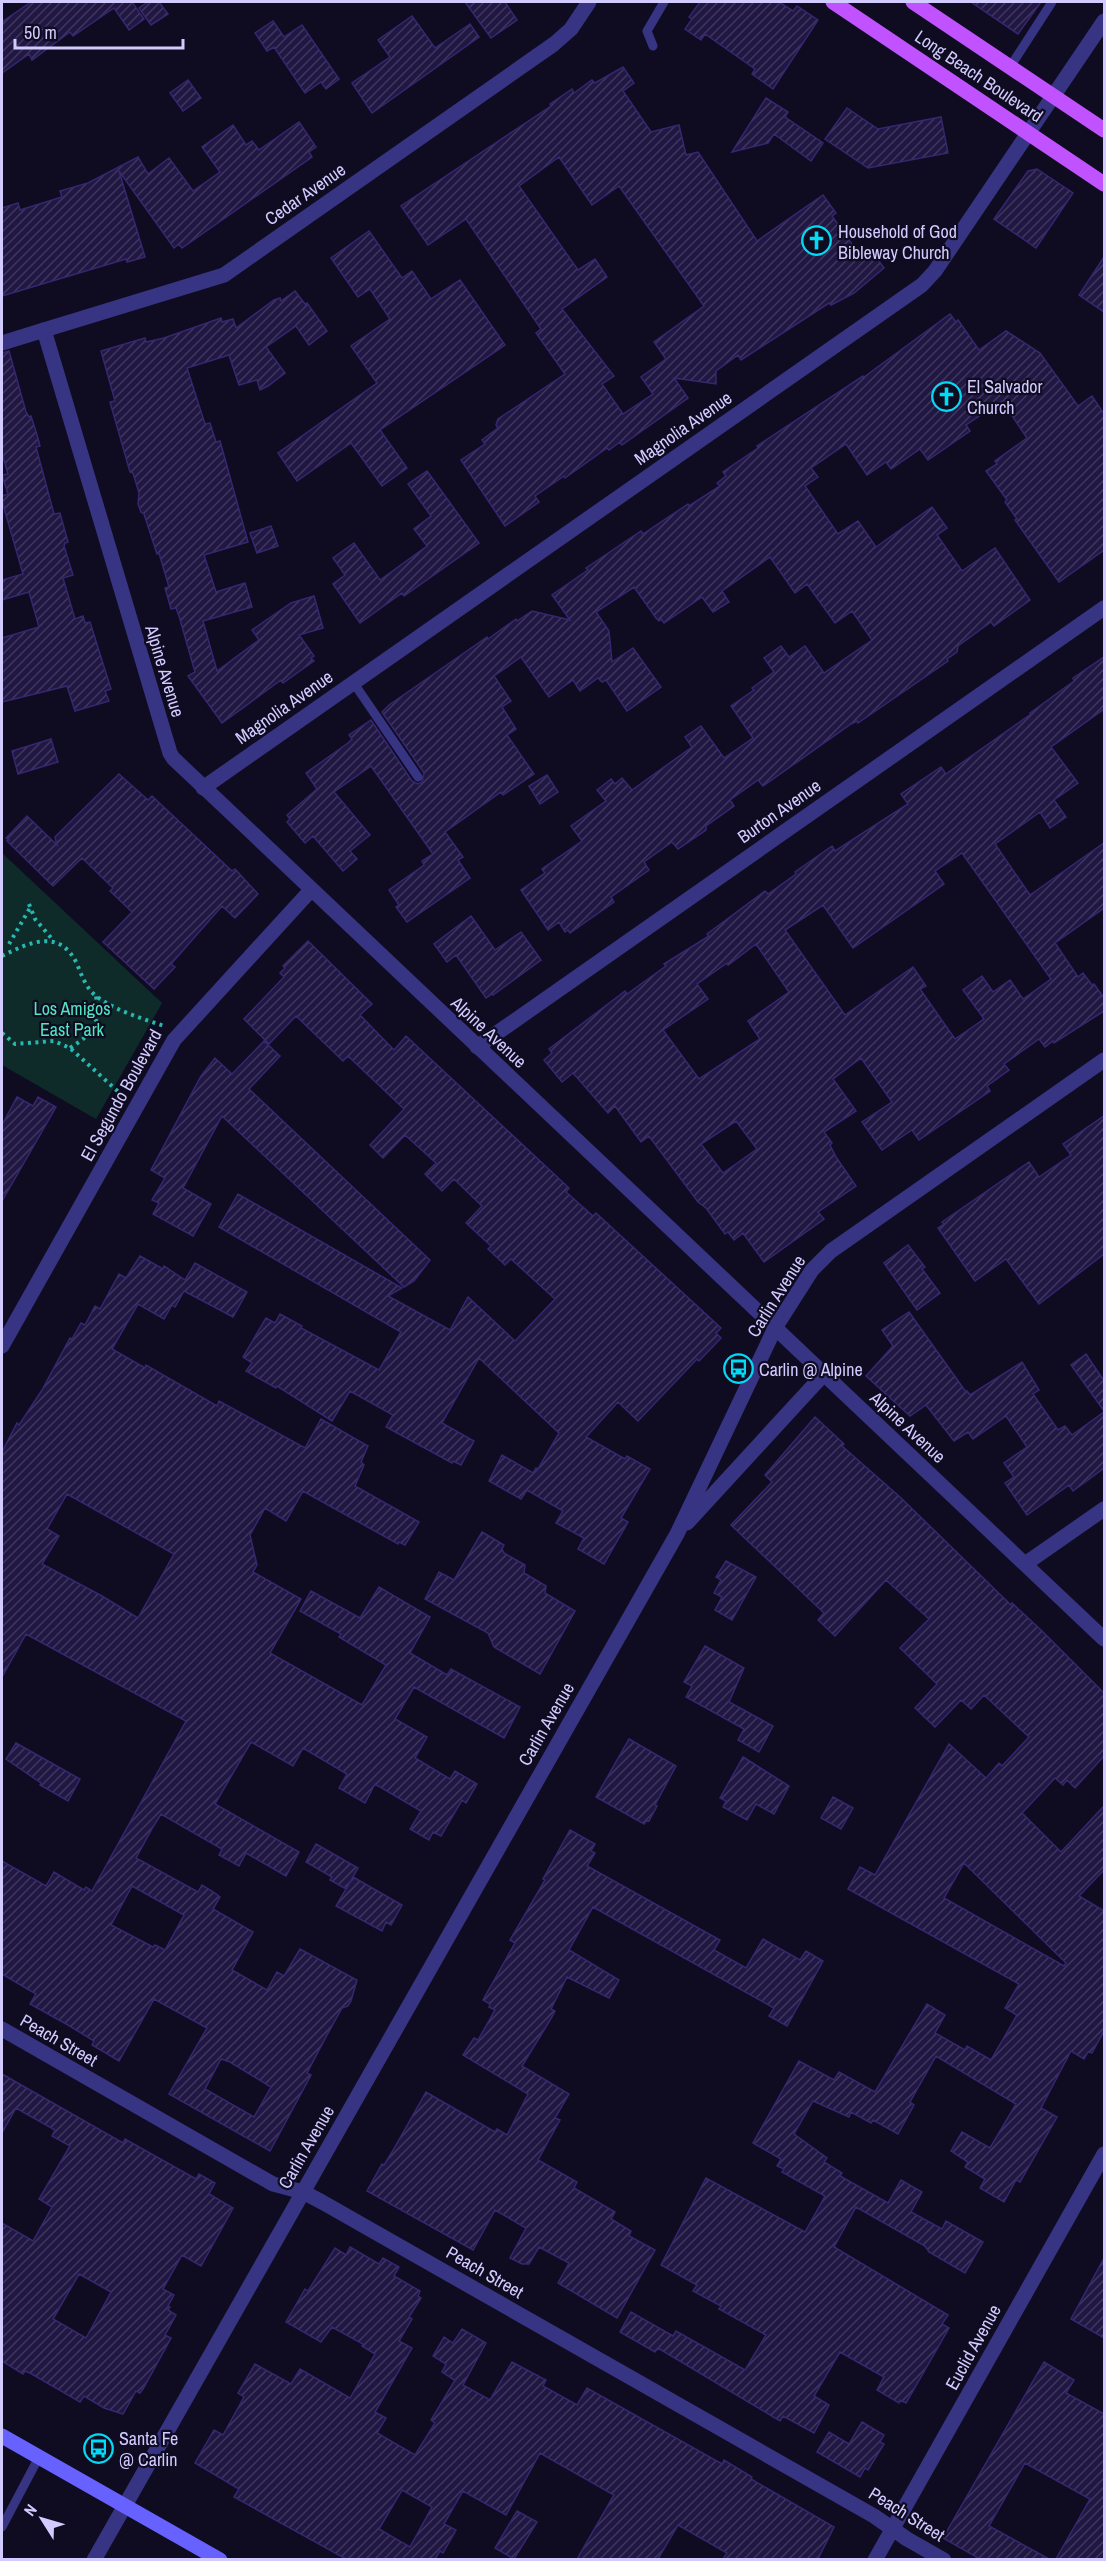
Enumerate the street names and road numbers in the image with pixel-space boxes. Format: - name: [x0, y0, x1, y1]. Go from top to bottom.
- street label: Long Beach Boulevard: [910, 24, 1048, 128]
- street label: Cedar Avenue: [260, 157, 350, 231]
- street label: Magnolia Avenue: [629, 385, 737, 471]
- street label: Alpine Avenue: [139, 621, 191, 720]
- street label: Magnolia Avenue: [230, 664, 338, 750]
- street label: Burton Avenue: [732, 773, 826, 849]
- street label: Alpine Avenue: [445, 990, 532, 1074]
- street label: El Segundo Boulevard: [74, 1025, 168, 1165]
- street label: Carlin Avenue: [741, 1250, 811, 1342]
- street label: Alpine Avenue: [864, 1385, 951, 1469]
- street label: Carlin Avenue: [512, 1678, 580, 1770]
- street label: Peach Street: [16, 2008, 102, 2072]
- street label: Carlin Avenue: [272, 2101, 340, 2193]
- street label: Peach Street: [442, 2240, 528, 2304]
- street label: Euclid Avenue: [939, 2300, 1007, 2394]
- street label: Peach Street: [864, 2481, 950, 2547]

